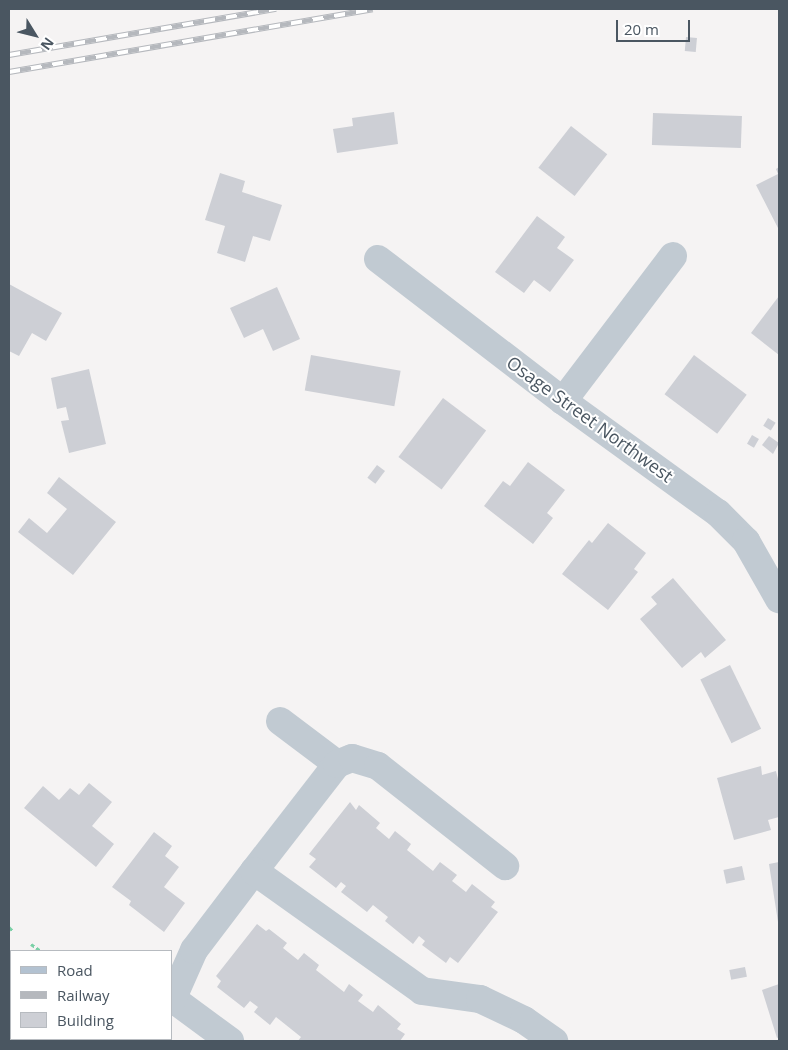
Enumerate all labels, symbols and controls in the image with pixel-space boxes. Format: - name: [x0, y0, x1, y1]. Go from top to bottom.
- north arrow: [10, 10, 60, 60]
- scale bar: [618, 10, 692, 42]
- text: 20 m: [624, 19, 659, 39]
- text: N: [37, 34, 59, 54]
- street label: Osage Street Northwest: [503, 351, 677, 487]
- legend: [10, 950, 172, 1040]
- text: Road: [57, 960, 93, 980]
- text: Railway: [57, 985, 110, 1005]
- text: Building: [57, 1010, 114, 1030]

